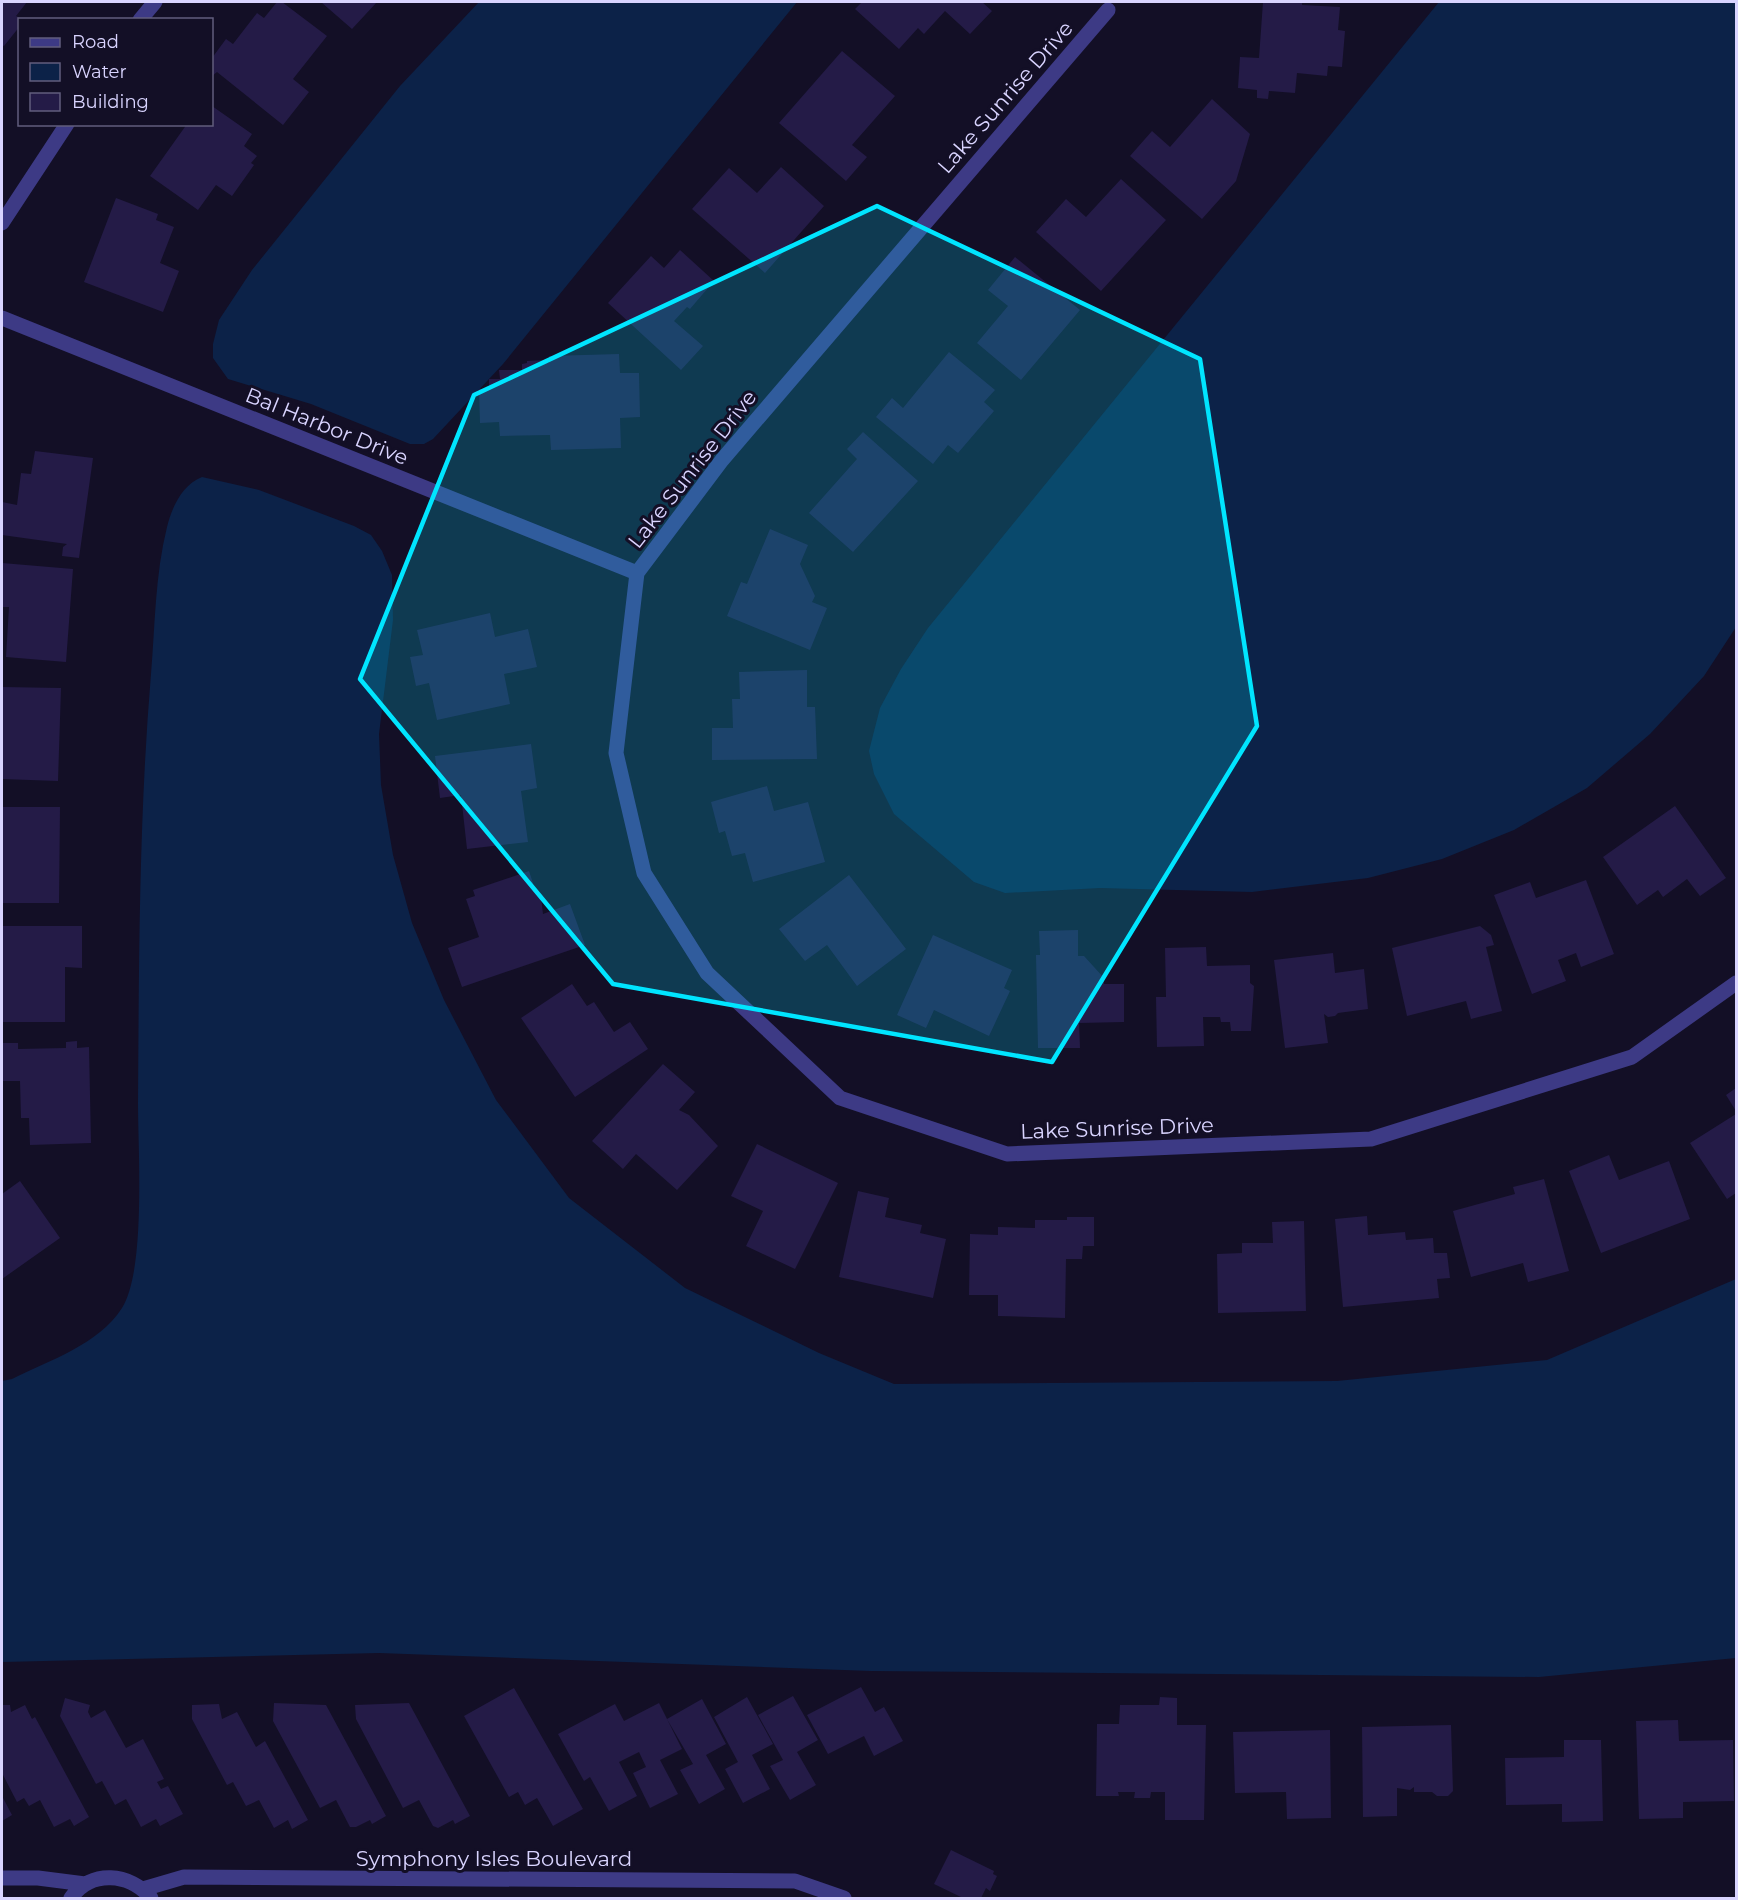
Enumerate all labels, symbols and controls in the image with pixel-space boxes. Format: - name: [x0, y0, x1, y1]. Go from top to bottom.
- street label: Lake Sunrise Drive: [932, 16, 1078, 178]
- legend: [18, 18, 213, 126]
- text: Road: [72, 31, 119, 53]
- text: Water: [72, 61, 127, 83]
- text: Building: [72, 91, 149, 113]
- street label: Bal Harbor Drive: [242, 382, 412, 470]
- street label: Lake Sunrise Drive: [623, 385, 761, 553]
- street label: Lake Sunrise Drive: [1020, 1112, 1214, 1144]
- street label: Symphony Isles Boulevard: [356, 1846, 632, 1871]

